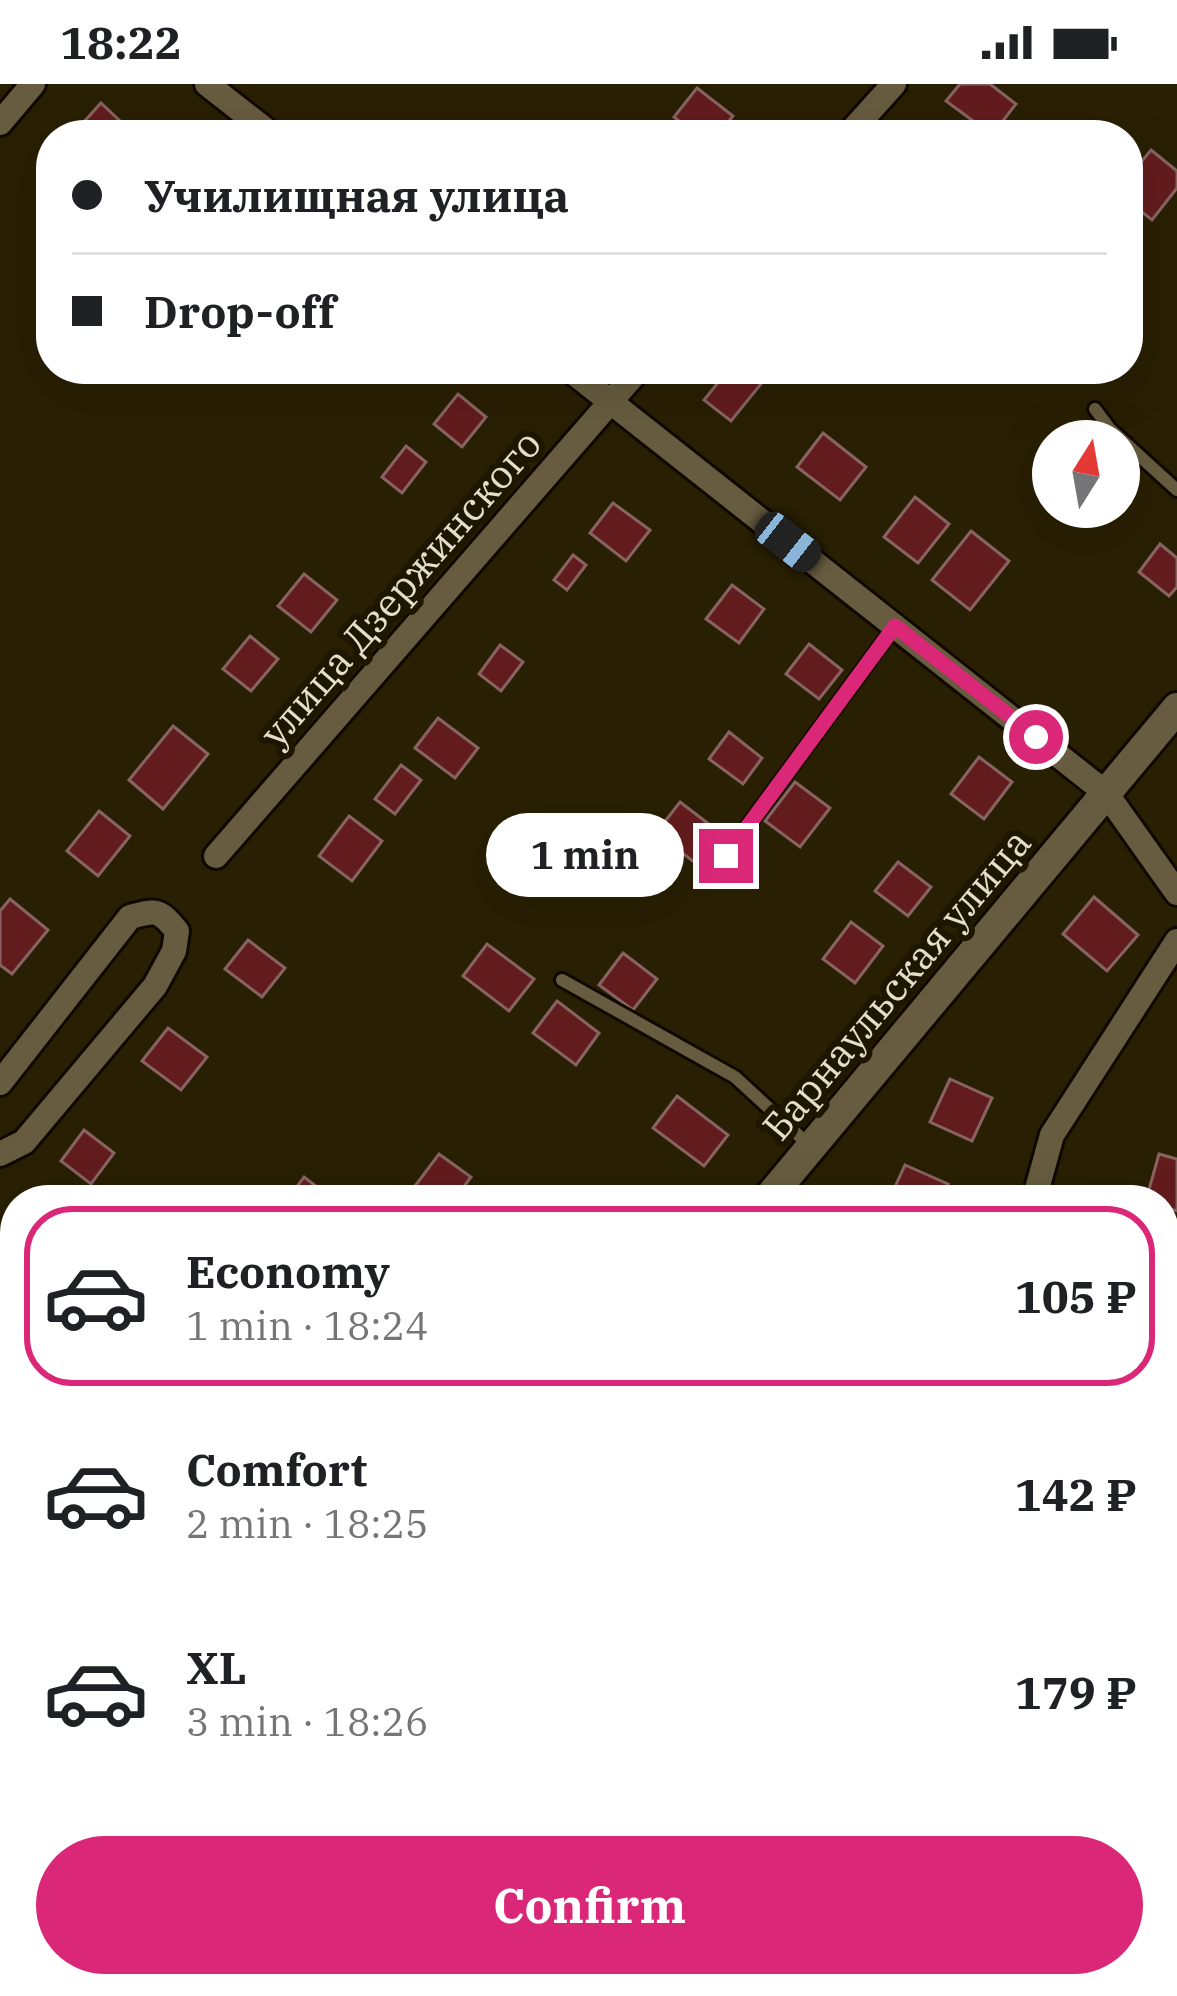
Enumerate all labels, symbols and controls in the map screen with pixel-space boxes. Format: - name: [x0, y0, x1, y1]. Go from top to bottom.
- text: 18:22: [60, 13, 182, 71]
- text: Училищная улица: [144, 166, 569, 224]
- text: Drop-off: [144, 282, 335, 340]
- street label: улица Дзержинского: [248, 419, 552, 757]
- north arrow: [1032, 420, 1140, 528]
- map controls: [1032, 420, 1140, 528]
- car: [749, 506, 827, 578]
- route start: [1009, 710, 1063, 764]
- callout: 1 min: [486, 814, 684, 898]
- street label: Барнаульская улица: [751, 818, 1041, 1150]
- text: 1 min: [530, 829, 640, 880]
- route end: [699, 829, 753, 883]
- icon: car: [42, 1242, 150, 1350]
- text: Economy: [186, 1242, 390, 1300]
- text: 105 ₽: [1015, 1267, 1137, 1325]
- text: 1 min · 18:24: [186, 1300, 428, 1351]
- icon: car: [42, 1440, 150, 1548]
- text: Comfort: [186, 1440, 367, 1498]
- text: 142 ₽: [1015, 1465, 1137, 1523]
- text: 2 min · 18:25: [186, 1498, 428, 1549]
- icon: car: [42, 1638, 150, 1746]
- text: XL: [186, 1638, 247, 1696]
- text: 179 ₽: [1015, 1663, 1137, 1721]
- text: 3 min · 18:26: [186, 1696, 428, 1747]
- button: Confirm: [36, 1836, 1143, 1974]

